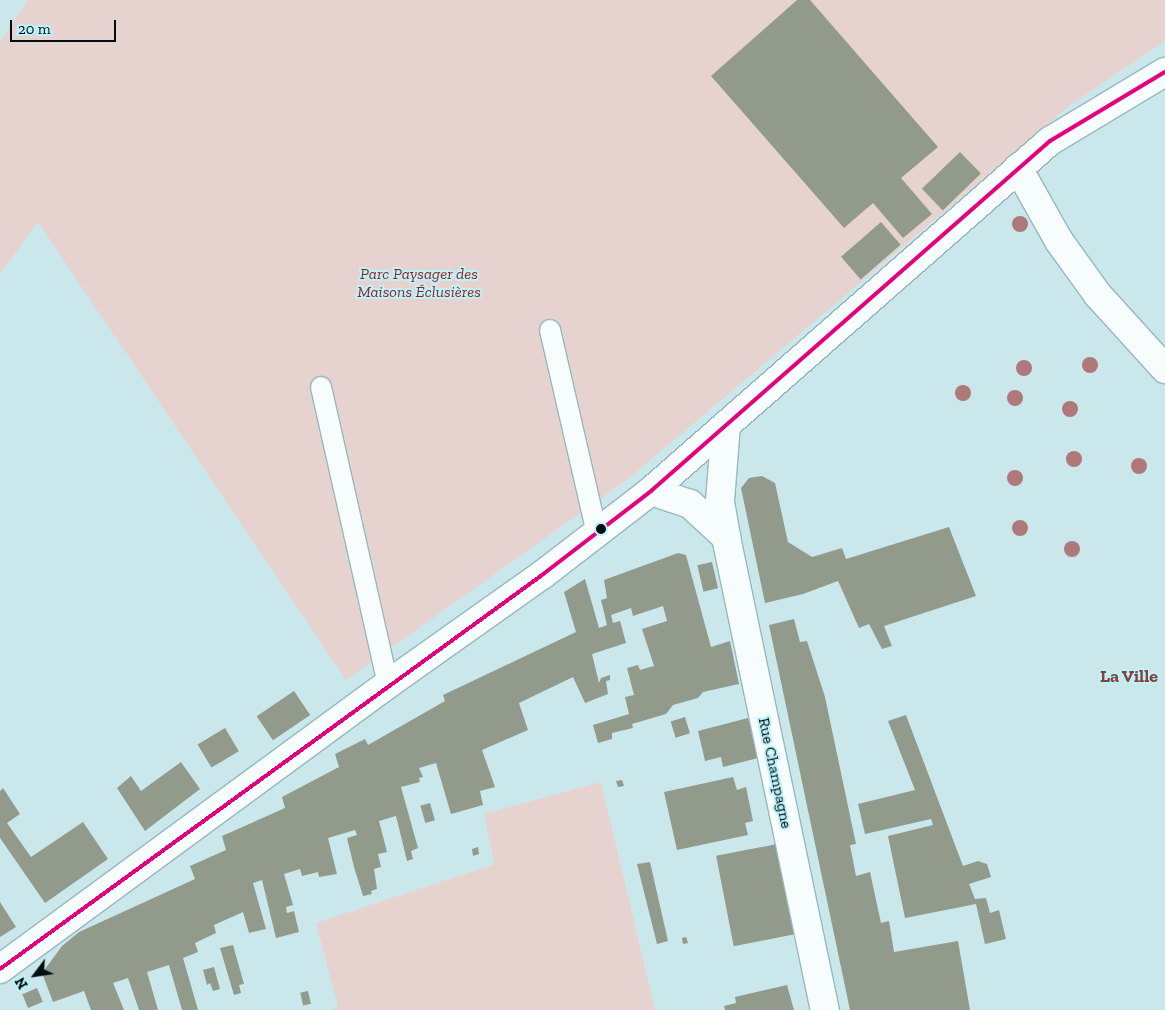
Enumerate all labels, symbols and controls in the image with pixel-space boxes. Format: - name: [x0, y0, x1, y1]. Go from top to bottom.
- scale bar: [12, 10, 119, 42]
- text: 20 m: [18, 20, 51, 38]
- park label: Parc Paysager des Maisons Éclusières: [357, 264, 481, 302]
- unlabelled marker: [596, 524, 606, 534]
- district label: La Ville: [1100, 665, 1158, 687]
- street label: Rue Champagne: [754, 716, 796, 830]
- north arrow: [10, 950, 60, 1000]
- text: N: [12, 974, 32, 992]

